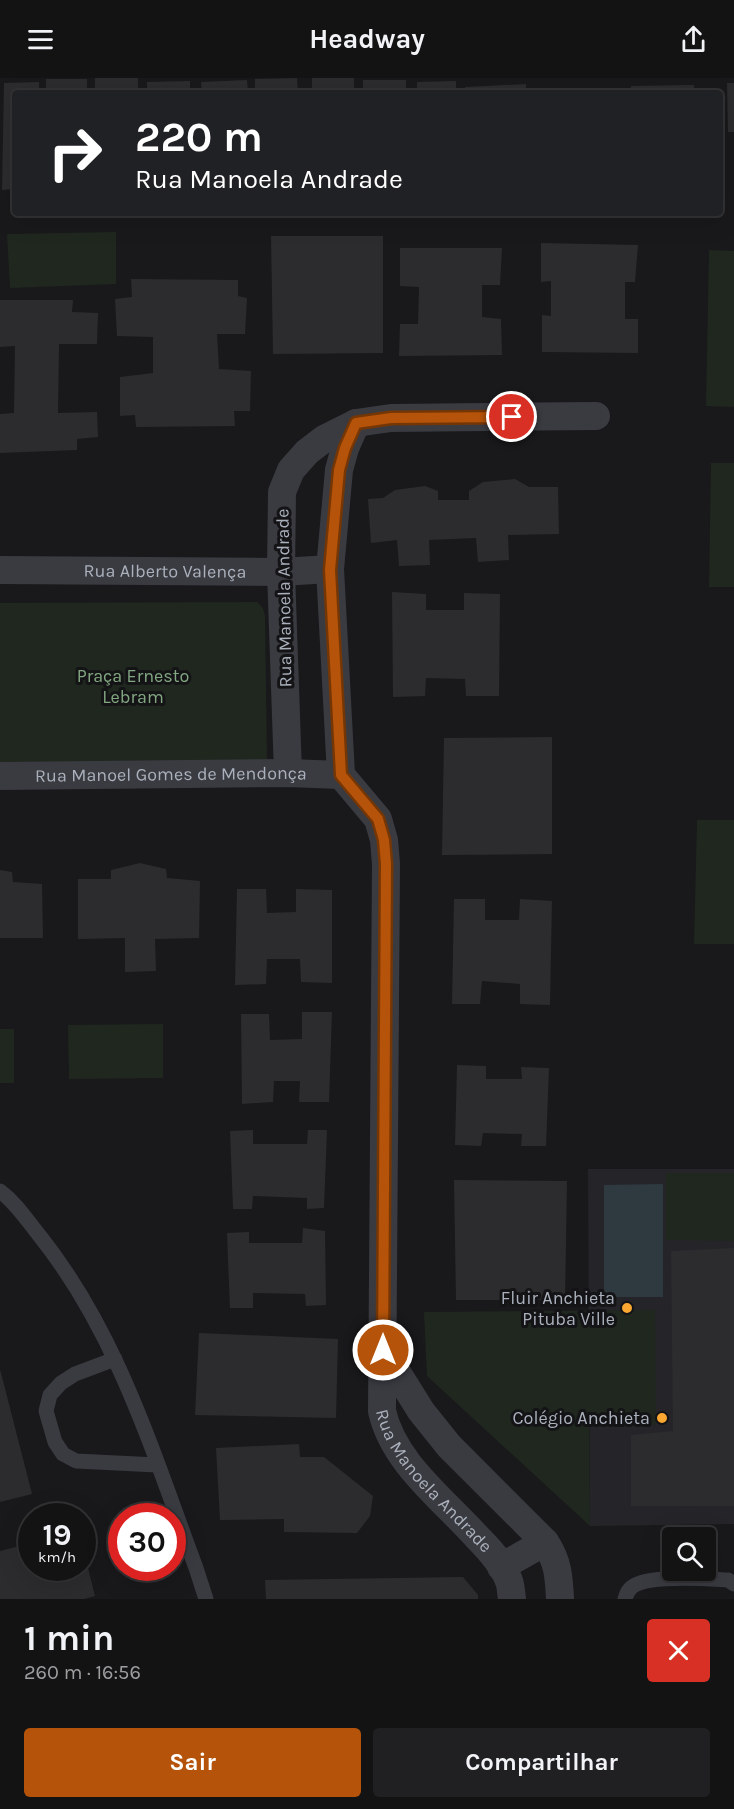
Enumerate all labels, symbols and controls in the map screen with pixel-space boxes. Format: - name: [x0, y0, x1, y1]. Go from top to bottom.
- icon: menu: [24, 23, 57, 56]
- text: Headway: [309, 23, 425, 55]
- icon: share: [677, 23, 710, 56]
- text: 220 m: [135, 112, 263, 162]
- icon: right: [36, 114, 114, 192]
- text: Rua Manoela Andrade: [135, 163, 403, 195]
- pin: [486, 391, 537, 442]
- icon: arrive: [495, 400, 528, 433]
- street label: Rua Manoela Andrade: [271, 509, 297, 687]
- street label: Rua Alberto Valença: [84, 560, 246, 583]
- park label: Praça Ernesto Lebram: [77, 665, 189, 708]
- street label: Rua Manoel Gomes de Mendonça: [35, 762, 307, 787]
- place label: Fluir Anchieta Pituba Ville: [501, 1287, 615, 1330]
- marker: Fluir Anchieta Pituba Ville: [620, 1301, 634, 1315]
- position arrow: [351, 1318, 415, 1382]
- street label: Rua Manoela Andrade: [371, 1407, 497, 1557]
- place label: Colégio Anchieta: [513, 1407, 650, 1429]
- marker: Colégio Anchieta: [655, 1411, 669, 1425]
- speed limit sign: 30: [108, 1503, 186, 1581]
- text: 19: [42, 1517, 71, 1553]
- map controls: [662, 1527, 716, 1581]
- button: search: [662, 1527, 716, 1581]
- text: km/h: [38, 1548, 76, 1566]
- text: 1 min: [24, 1617, 114, 1659]
- button: close: [647, 1619, 710, 1682]
- text: 260 m · 16:56: [24, 1661, 141, 1684]
- button: Sair: [24, 1728, 361, 1797]
- button: Compartilhar: [373, 1728, 710, 1797]

